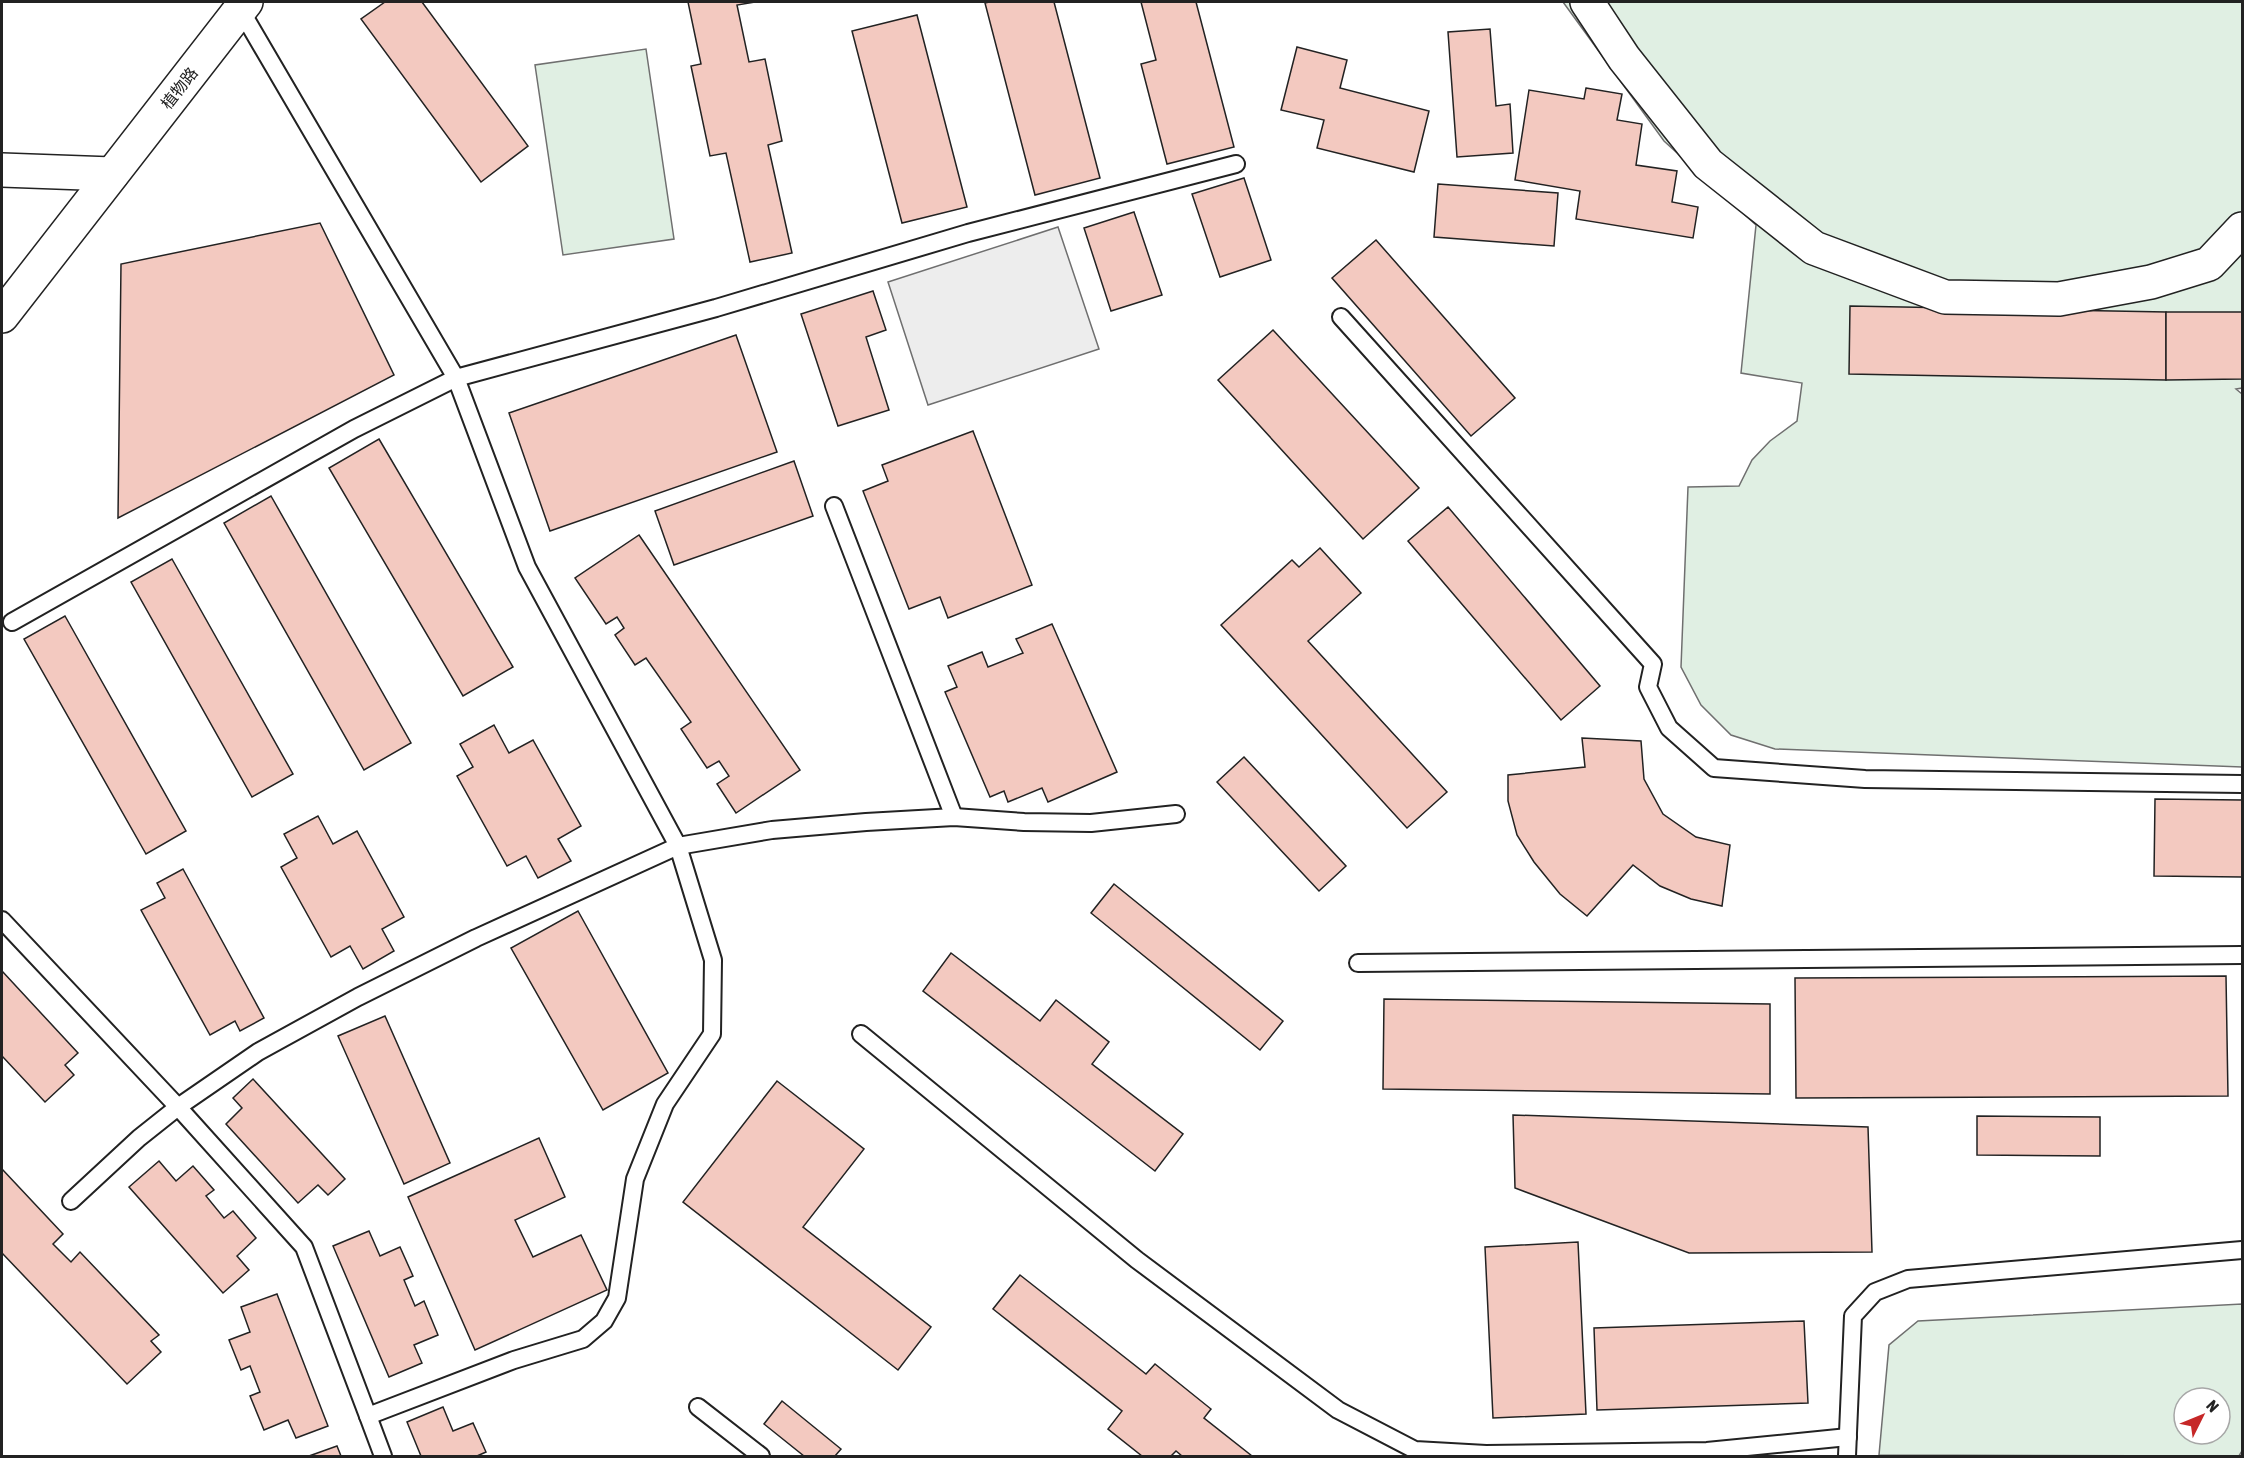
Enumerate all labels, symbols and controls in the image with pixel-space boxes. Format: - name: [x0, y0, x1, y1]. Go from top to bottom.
- street label: 植物路: [157, 64, 201, 112]
- north arrow: [2172, 1386, 2232, 1446]
- text: N: [2203, 1396, 2223, 1415]

